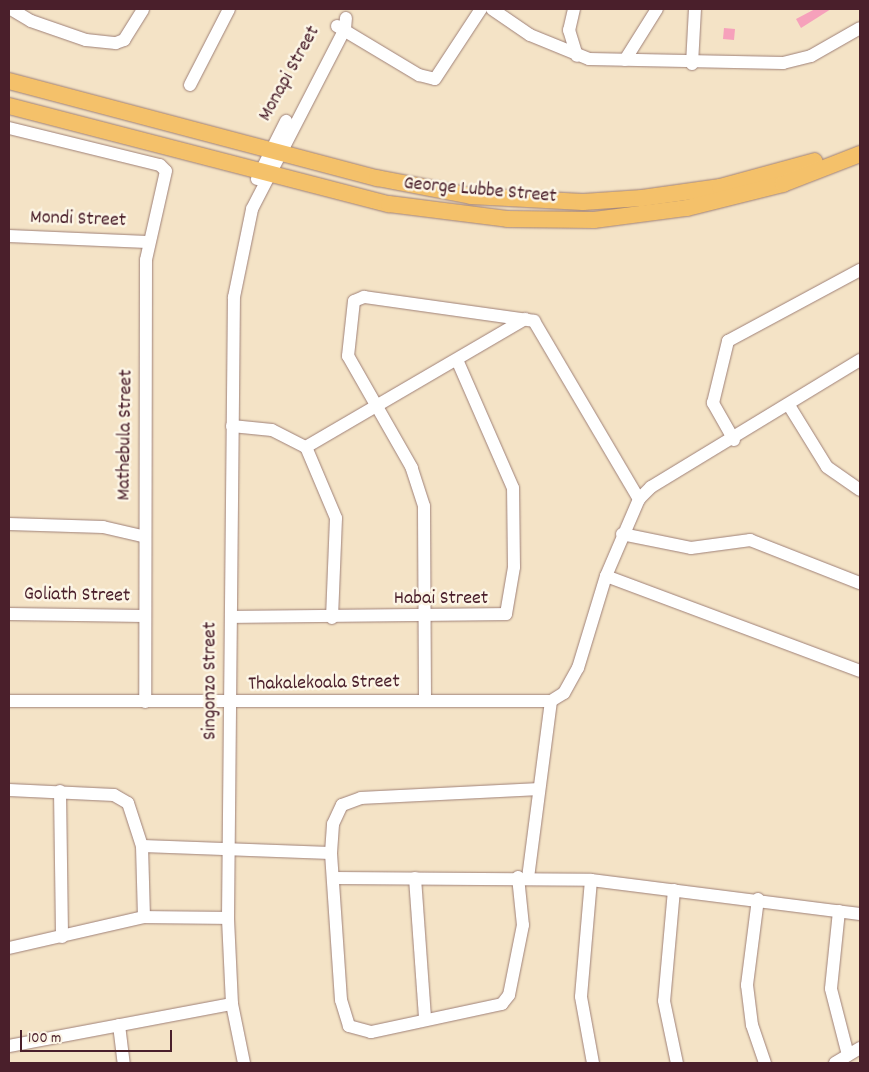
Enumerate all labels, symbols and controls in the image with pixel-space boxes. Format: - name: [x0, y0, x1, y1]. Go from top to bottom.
- street label: Monapi Street: [254, 22, 326, 126]
- street label: George Lubbe Street: [403, 172, 557, 210]
- street label: Mondi Street: [30, 206, 126, 234]
- street label: Mathebula Street: [113, 369, 139, 501]
- street label: Goliath Street: [24, 583, 130, 609]
- street label: Habai Street: [394, 587, 488, 611]
- street label: Singonzo Street: [199, 622, 223, 740]
- street label: Thakalekoala Street: [248, 671, 400, 697]
- scale bar: [22, 1020, 175, 1052]
- text: 100 m: [28, 1028, 61, 1050]

